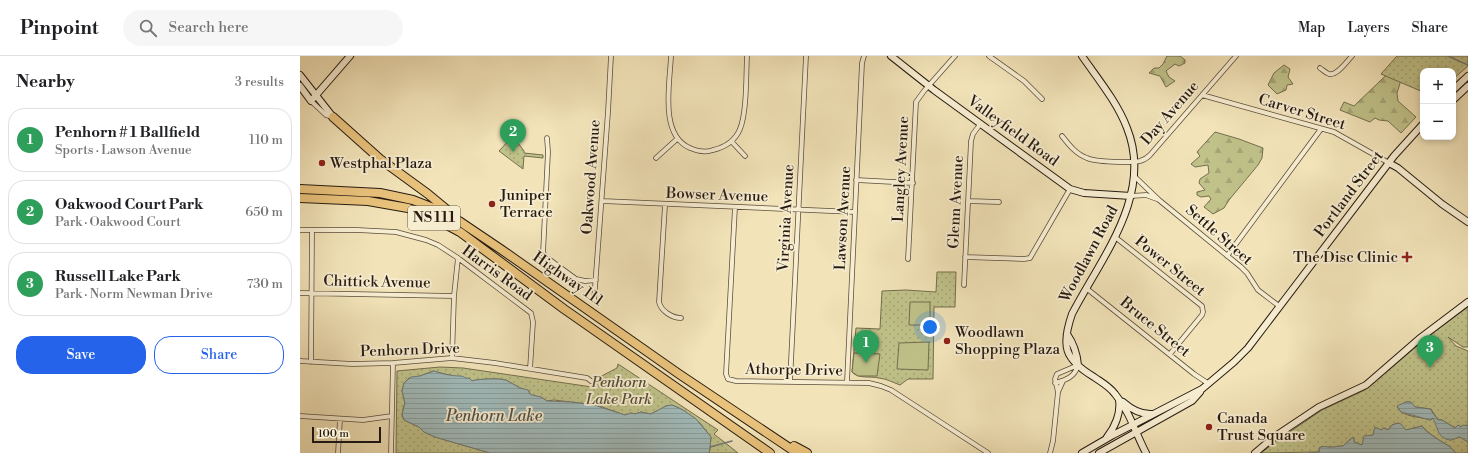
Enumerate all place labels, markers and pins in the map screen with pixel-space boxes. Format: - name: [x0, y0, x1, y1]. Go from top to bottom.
- pin: 2: [500, 119, 526, 152]
- place label: Westphal Plaza: [329, 154, 432, 173]
- marker: Westphal Plaza: [317, 158, 327, 168]
- place label: Juniper Terrace: [499, 186, 553, 222]
- marker: Juniper Terrace: [487, 199, 497, 209]
- place label: The Disc Clinic: [1293, 248, 1398, 267]
- marker: The Disc Clinic: [1401, 251, 1413, 263]
- place label: Woodlawn Shopping Plaza: [954, 323, 1061, 359]
- pin: 1: [853, 330, 879, 363]
- pin: 3: [1417, 335, 1443, 368]
- marker: Woodlawn Shopping Plaza: [942, 336, 952, 346]
- place label: Canada Trust Square: [1217, 409, 1305, 445]
- marker: Canada Trust Square: [1204, 422, 1214, 432]

